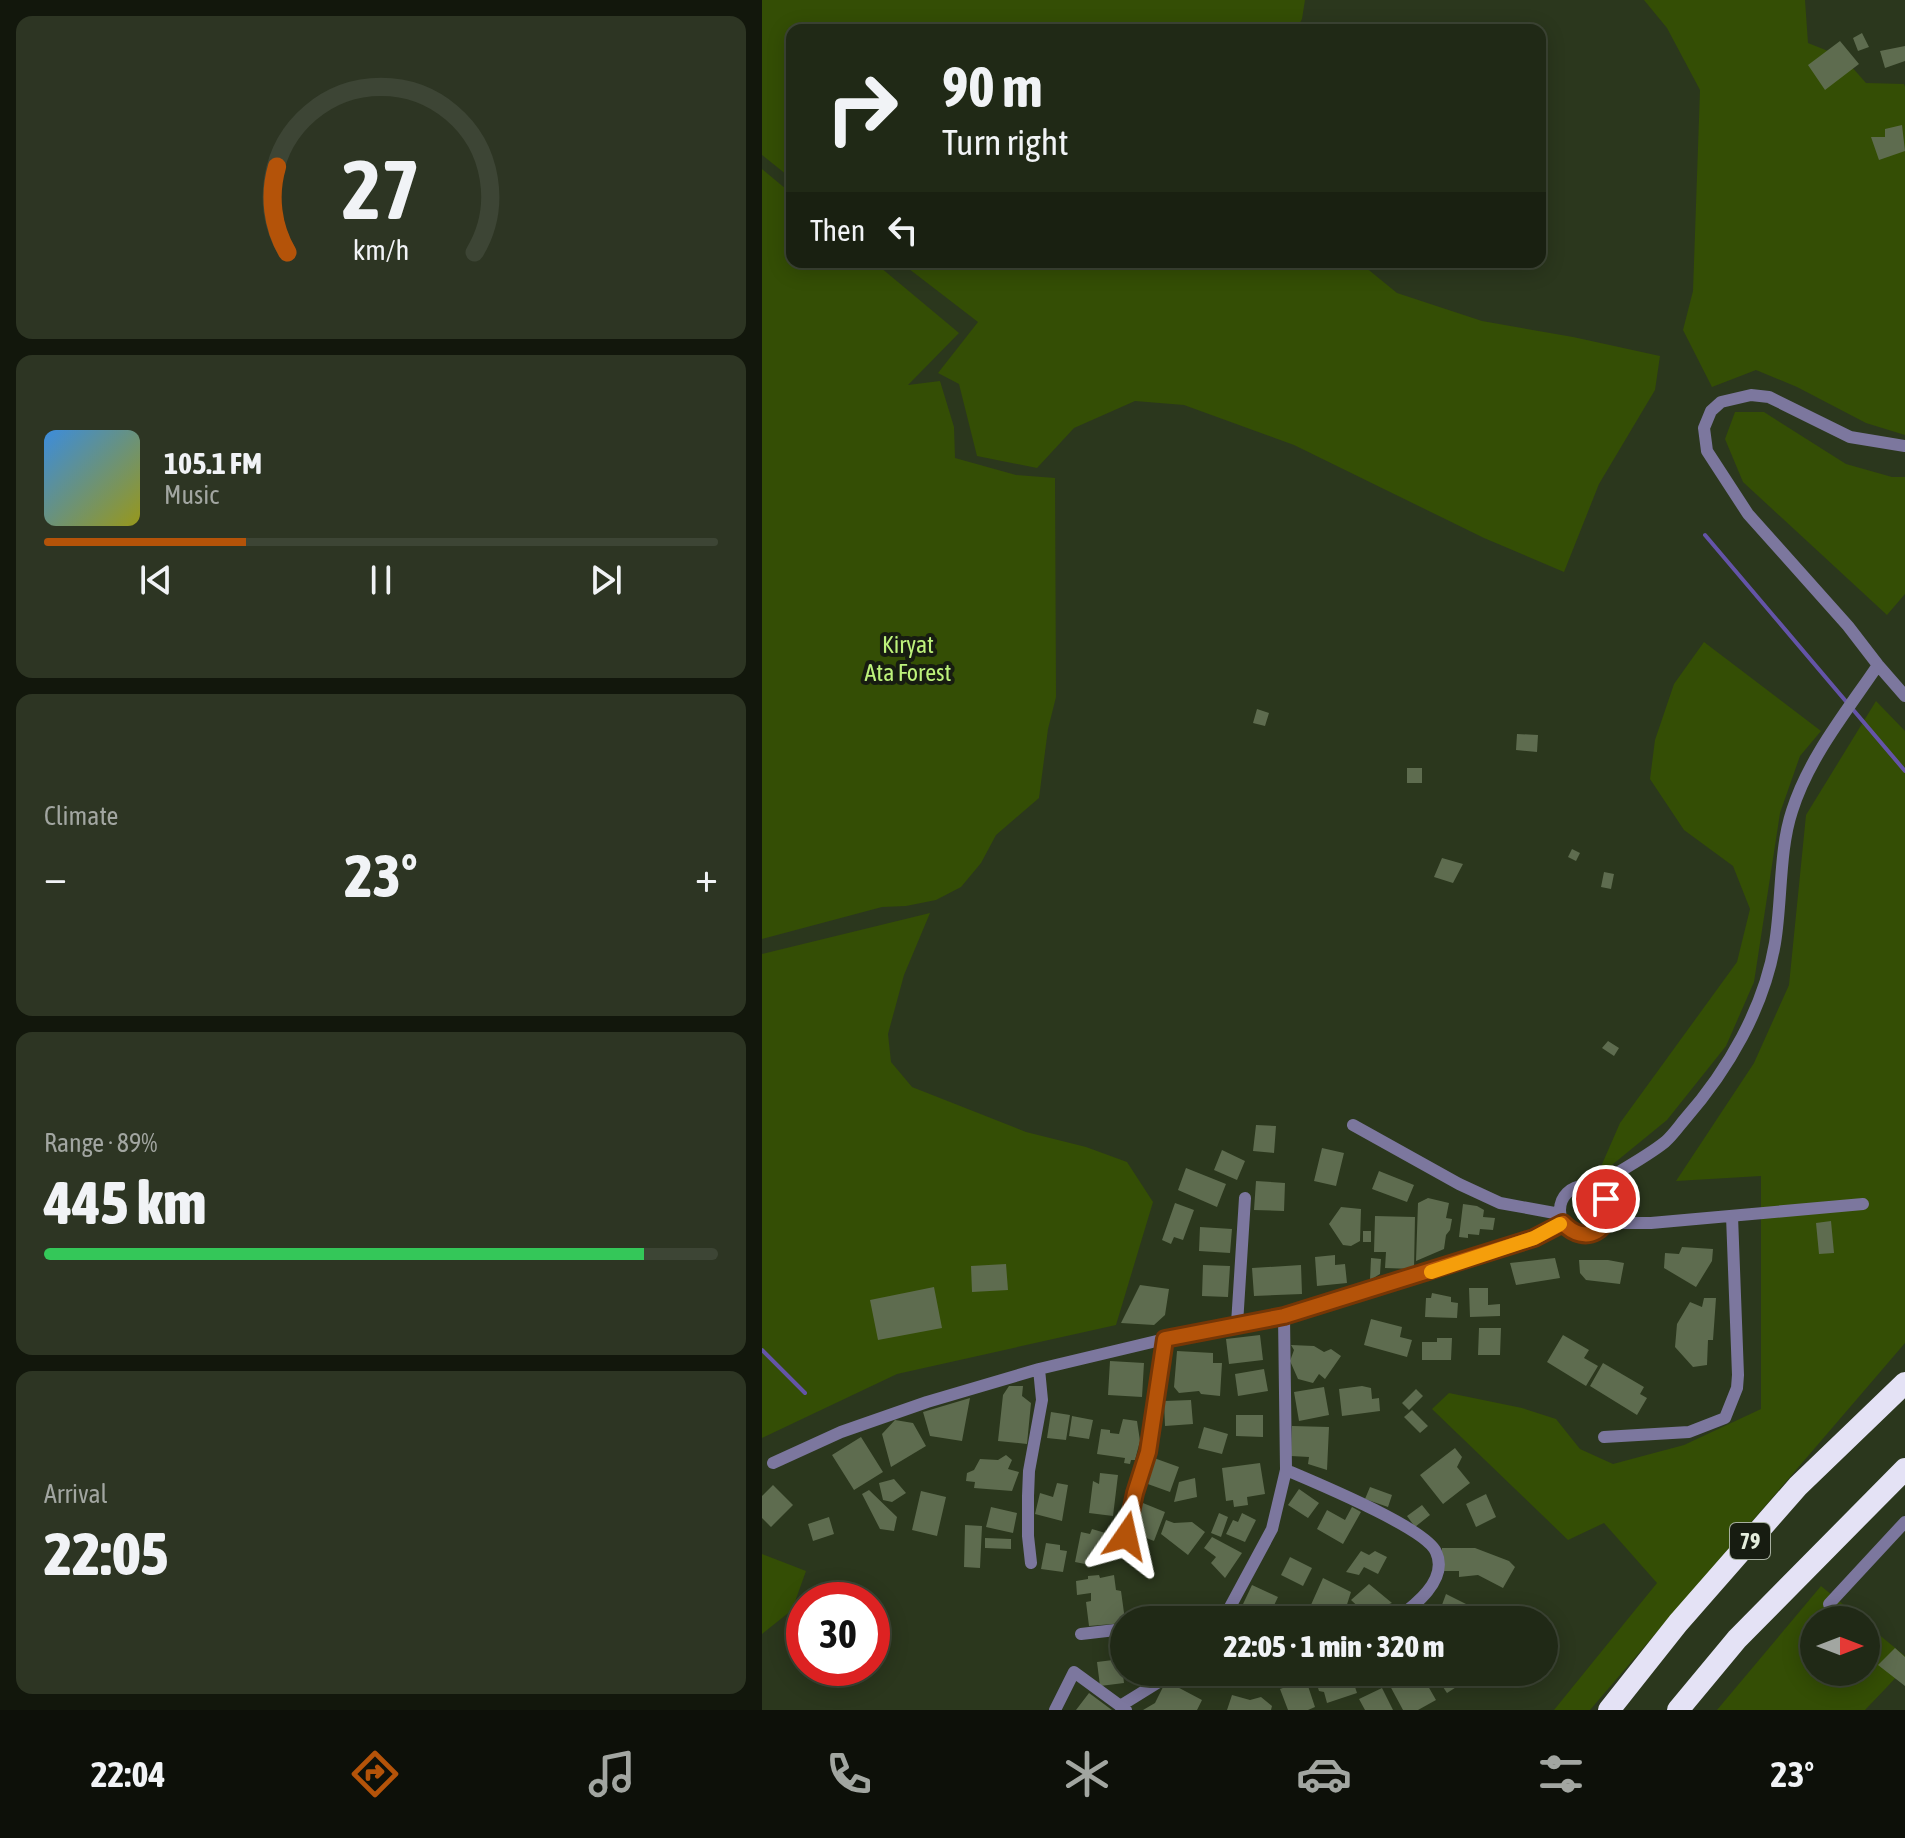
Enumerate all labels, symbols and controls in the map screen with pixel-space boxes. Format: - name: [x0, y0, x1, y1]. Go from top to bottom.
- text: 90 m: [942, 55, 1043, 119]
- icon: right: [810, 56, 914, 160]
- text: Turn right: [942, 121, 1069, 163]
- text: 27: [342, 141, 420, 237]
- icon: left: [881, 208, 925, 252]
- text: Then: [810, 213, 865, 247]
- text: km/h: [353, 234, 409, 267]
- text: 105.1 FM: [164, 446, 262, 480]
- text: Music: [164, 480, 219, 510]
- icon: previous: [134, 558, 178, 602]
- icon: pause: [359, 558, 403, 602]
- icon: next: [584, 558, 628, 602]
- park label: Kiryat Ata Forest: [865, 631, 952, 686]
- text: Climate: [44, 801, 118, 831]
- text: 23°: [345, 841, 417, 910]
- text: −: [44, 851, 67, 901]
- text: +: [695, 851, 718, 901]
- text: Range · 89%: [44, 1128, 157, 1158]
- pin: [1572, 1165, 1640, 1233]
- text: 445 km: [44, 1168, 206, 1237]
- icon: arrive: [1584, 1177, 1628, 1221]
- text: Arrival: [44, 1479, 108, 1509]
- position arrow: [1084, 1494, 1168, 1578]
- text: 22:05: [44, 1519, 169, 1588]
- road number: 79: [1730, 1523, 1770, 1559]
- speed limit sign: 30: [786, 1582, 890, 1686]
- north arrow: [1800, 1606, 1880, 1686]
- map controls: [1800, 1606, 1880, 1686]
- text: 22:05 · 1 min · 320 m: [1224, 1629, 1444, 1663]
- icon: directions: [347, 1746, 403, 1802]
- icon: music: [584, 1746, 640, 1802]
- icon: phone: [821, 1746, 877, 1802]
- icon: climate: [1059, 1746, 1115, 1802]
- icon: car: [1296, 1746, 1352, 1802]
- icon: filters: [1533, 1746, 1589, 1802]
- text: 22:04: [91, 1753, 165, 1795]
- text: 23°: [1771, 1753, 1814, 1795]

